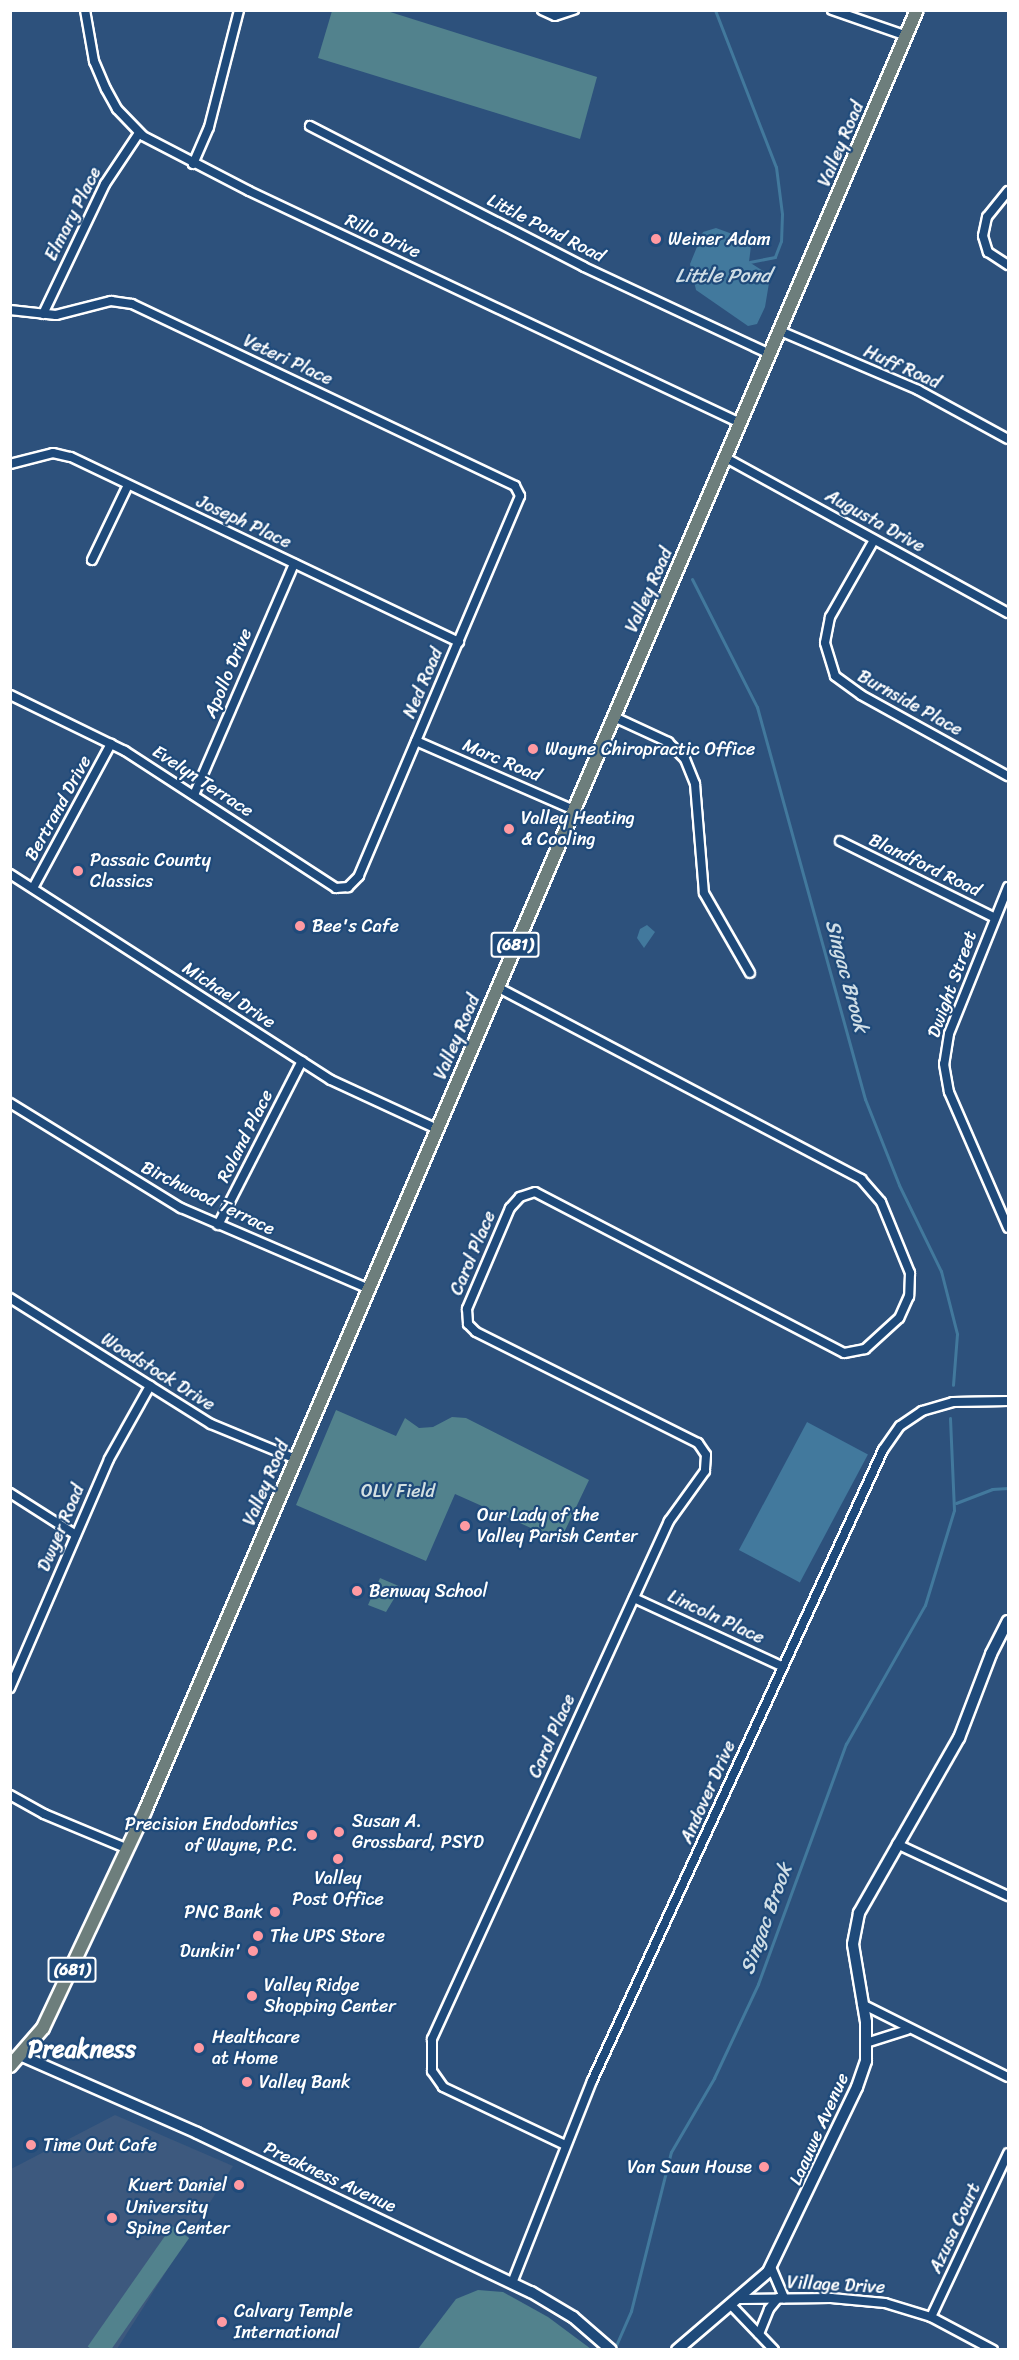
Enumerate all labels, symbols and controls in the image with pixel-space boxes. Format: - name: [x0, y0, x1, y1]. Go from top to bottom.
- street label: Valley Road: [813, 98, 869, 190]
- street label: Elmary Place: [40, 163, 106, 265]
- street label: Little Pond Road: [483, 189, 609, 267]
- street label: Rillo Drive: [342, 209, 424, 263]
- place label: Weiner Adam: [668, 228, 771, 250]
- marker: Weiner Adam: [649, 232, 663, 246]
- water label: Little Pond: [675, 263, 771, 287]
- street label: Veteri Place: [240, 330, 336, 390]
- street label: Huff Road: [860, 341, 944, 393]
- street label: Augusta Drive: [822, 485, 928, 557]
- street label: Joseph Place: [193, 491, 295, 553]
- street label: Valley Road: [621, 544, 677, 636]
- street label: Apollo Drive: [199, 625, 257, 721]
- street label: Ned Road: [399, 644, 447, 722]
- street label: Burnside Place: [854, 665, 966, 741]
- street label: Marc Road: [459, 734, 545, 786]
- place label: Wayne Chiropractic Office: [545, 738, 755, 760]
- street label: Evelyn Terrace: [149, 741, 257, 821]
- marker: Wayne Chiropractic Office: [526, 742, 540, 756]
- street label: Bertrand Drive: [20, 752, 96, 864]
- place label: Valley Heating & Cooling: [521, 808, 636, 850]
- marker: Valley Heating & Cooling: [502, 822, 516, 836]
- street label: Blandford Road: [865, 829, 985, 901]
- place label: Passaic County Classics: [90, 850, 211, 892]
- marker: Passaic County Classics: [71, 864, 85, 878]
- place label: Bee's Cafe: [312, 915, 399, 937]
- water label: Singac Brook: [820, 917, 874, 1035]
- marker: Bee's Cafe: [293, 919, 307, 933]
- street label: Dwight Street: [923, 928, 981, 1040]
- road number: (681): [490, 932, 540, 958]
- street label: Michael Drive: [179, 957, 279, 1033]
- street label: Valley Road: [429, 991, 485, 1083]
- street label: Roland Place: [212, 1086, 278, 1186]
- street label: Birchwood Terrace: [138, 1156, 278, 1240]
- street label: Carol Place: [445, 1207, 501, 1299]
- street label: Woodstock Drive: [97, 1328, 219, 1416]
- street label: Valley Road: [238, 1437, 294, 1529]
- park label: OLV Field: [361, 1480, 435, 1502]
- street label: Dwyer Road: [33, 1481, 89, 1575]
- place label: Our Lady of the Valley Parish Center: [477, 1505, 638, 1547]
- marker: Our Lady of the Valley Parish Center: [458, 1519, 472, 1533]
- place label: Benway School: [369, 1580, 488, 1602]
- marker: Benway School: [350, 1584, 364, 1598]
- street label: Lincoln Place: [664, 1585, 768, 1649]
- street label: Carol Place: [524, 1691, 580, 1781]
- street label: Andover Drive: [676, 1737, 740, 1847]
- place label: Susan A. Grossbard, PSYD: [352, 1811, 484, 1854]
- place label: Precision Endodontics of Wayne, P.C.: [124, 1814, 298, 1856]
- marker: Susan A. Grossbard, PSYD: [330, 1823, 348, 1841]
- marker: Precision Endodontics of Wayne, P.C.: [303, 1826, 321, 1844]
- marker: Valley Post Office: [331, 1852, 345, 1866]
- water label: Singac Brook: [735, 1860, 797, 1978]
- place label: Valley Post Office: [292, 1868, 384, 1910]
- place label: PNC Bank: [184, 1901, 263, 1923]
- marker: PNC Bank: [268, 1905, 282, 1919]
- place label: The UPS Store: [270, 1925, 387, 1947]
- marker: The UPS Store: [251, 1929, 265, 1943]
- place label: Dunkin': [180, 1940, 241, 1962]
- marker: Dunkin': [246, 1944, 260, 1958]
- road number: (681): [46, 1957, 98, 1983]
- place label: Valley Ridge Shopping Center: [264, 1975, 396, 2018]
- marker: Valley Ridge Shopping Center: [245, 1989, 259, 2003]
- place label: Healthcare at Home: [212, 2027, 300, 2070]
- district label: Preakness: [28, 2036, 136, 2064]
- marker: Healthcare at Home: [190, 2039, 208, 2057]
- street label: Laauwe Avenue: [785, 2070, 853, 2188]
- place label: Valley Bank: [259, 2071, 351, 2093]
- marker: Valley Bank: [240, 2075, 254, 2089]
- place label: Time Out Cafe: [43, 2134, 157, 2156]
- street label: Preakness Avenue: [260, 2137, 400, 2217]
- marker: Time Out Cafe: [24, 2138, 38, 2152]
- place label: Van Saun House: [626, 2156, 752, 2178]
- marker: Van Saun House: [757, 2160, 771, 2174]
- place label: Kuert Daniel: [129, 2174, 227, 2196]
- marker: Kuert Daniel: [232, 2178, 246, 2192]
- street label: Azusa Court: [925, 2179, 985, 2277]
- place label: University Spine Center: [126, 2197, 230, 2240]
- marker: University Spine Center: [103, 2209, 121, 2227]
- street label: Village Drive: [786, 2272, 886, 2298]
- place label: Calvary Temple International: [234, 2301, 354, 2344]
- marker: Calvary Temple International: [215, 2315, 229, 2329]

